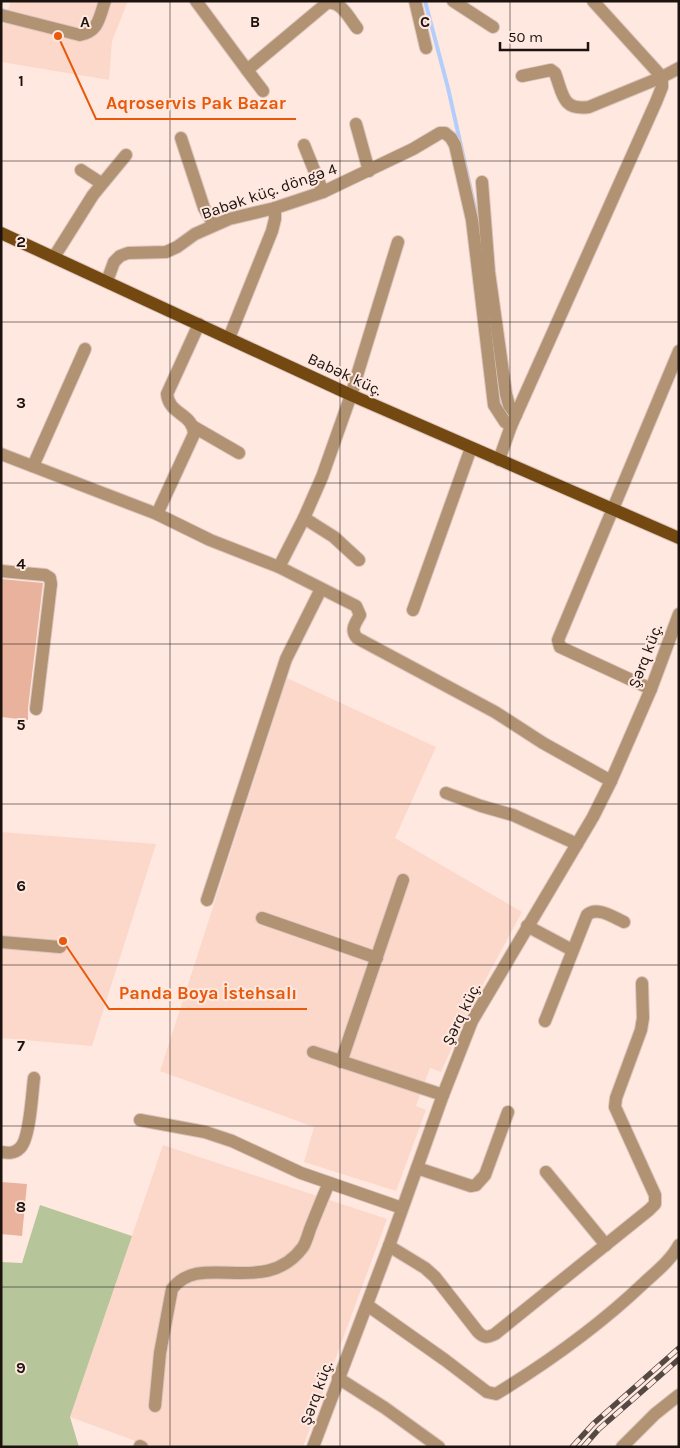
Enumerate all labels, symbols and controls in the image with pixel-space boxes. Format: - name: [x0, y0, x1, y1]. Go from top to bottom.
- text: A: [80, 12, 90, 31]
- text: B: [250, 12, 260, 31]
- text: C: [420, 12, 430, 31]
- scale bar: [500, 20, 588, 52]
- text: 50 m: [508, 28, 543, 46]
- text: 1: [18, 71, 24, 90]
- callout: Aqroservis Pak Bazar: [96, 86, 296, 119]
- text: Aqroservis Pak Bazar: [106, 92, 286, 114]
- street label: Babək küç. döngə 4: [199, 159, 339, 223]
- text: 2: [16, 232, 26, 251]
- street label: Babək küç.: [305, 349, 385, 400]
- text: 3: [16, 393, 26, 412]
- text: 4: [16, 554, 26, 573]
- street label: Şərq küç.: [624, 621, 666, 691]
- text: 5: [16, 715, 26, 734]
- text: 6: [16, 876, 26, 895]
- callout: Panda Boya İstehsalı: [109, 976, 307, 1009]
- street label: Şərq küç.: [438, 979, 484, 1048]
- text: Panda Boya İstehsalı: [119, 982, 297, 1004]
- text: 7: [17, 1036, 25, 1055]
- text: 8: [16, 1197, 26, 1216]
- text: 9: [16, 1358, 26, 1377]
- street label: Şərq küç.: [296, 1358, 336, 1428]

